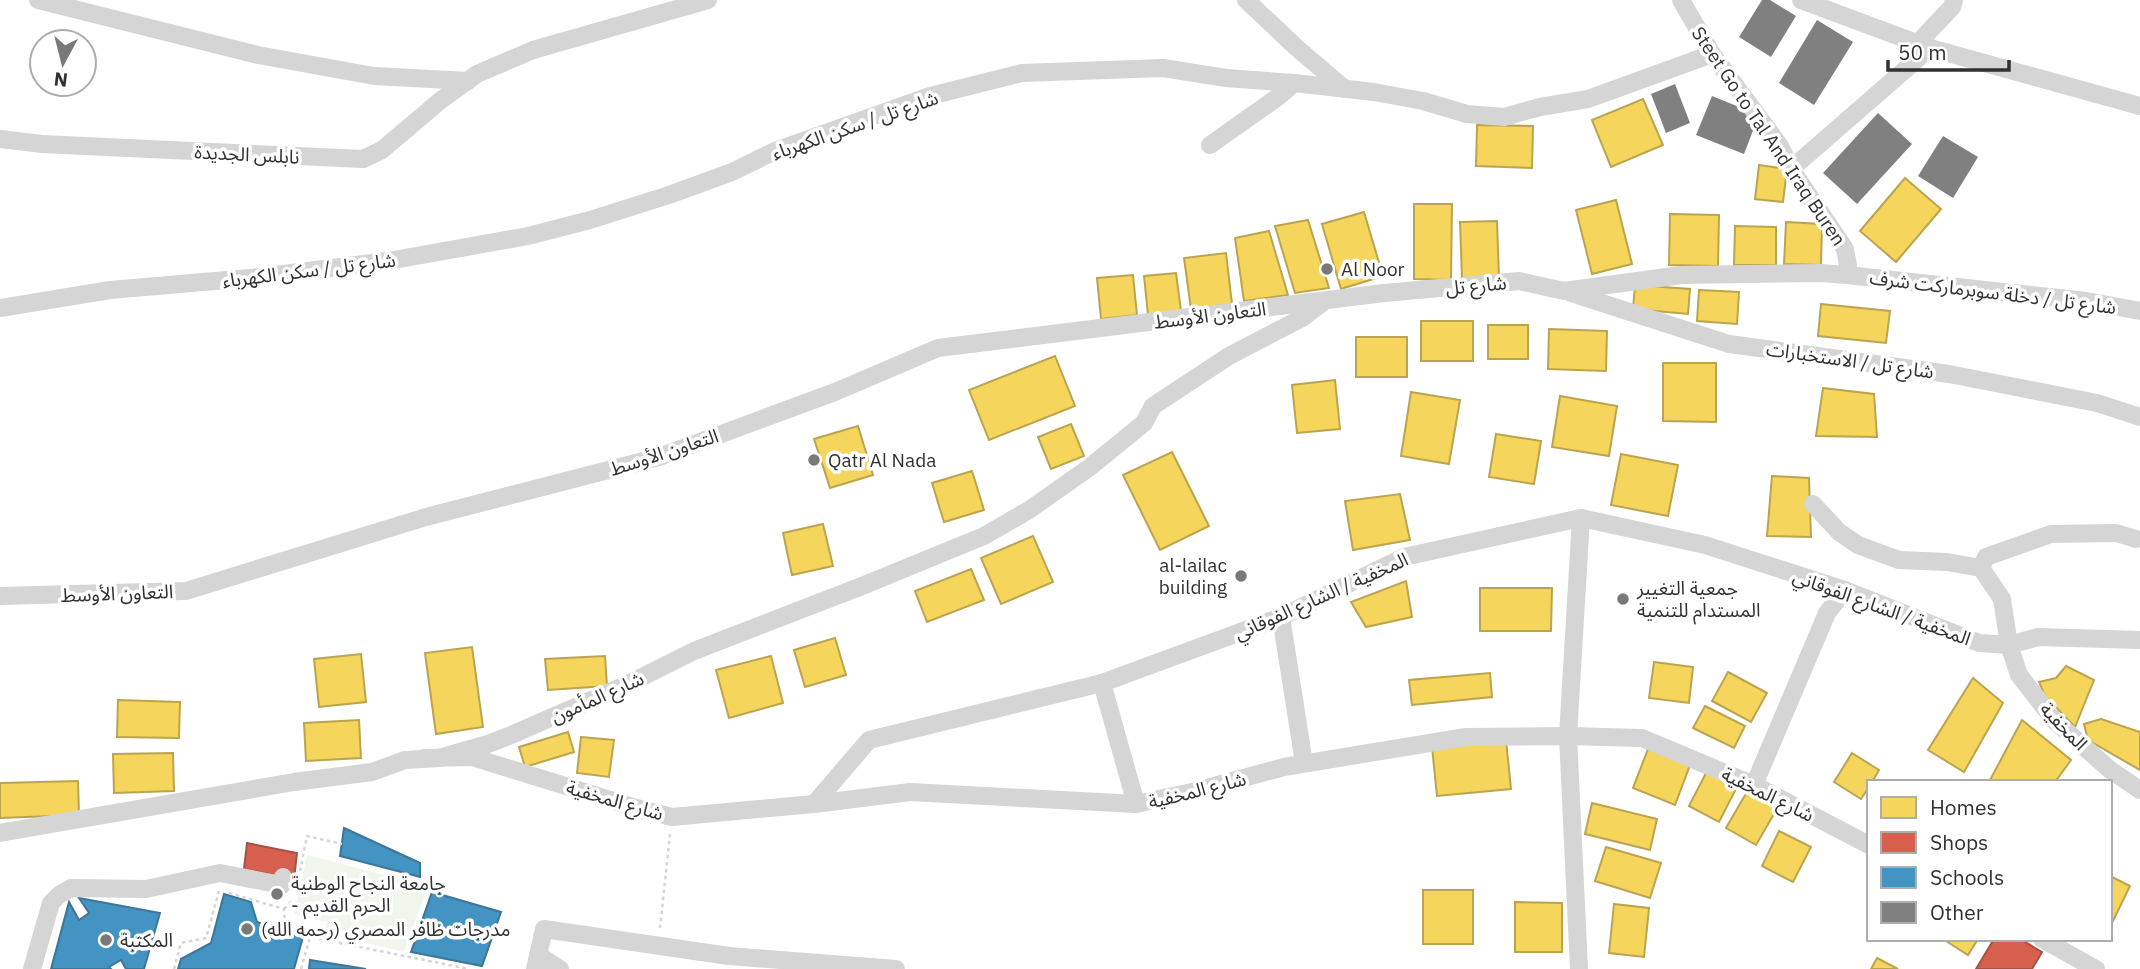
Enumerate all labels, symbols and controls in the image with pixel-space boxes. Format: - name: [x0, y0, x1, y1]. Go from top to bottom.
- street label: Steet Go to Tal And Iraq Buren: [1687, 22, 1851, 250]
- north arrow: [28, 28, 98, 98]
- scale bar: [1888, 28, 2009, 72]
- text: 50 m: [1898, 38, 1947, 66]
- text: N: [53, 67, 69, 93]
- street label: شارع تل / سكن الكهرباء: [769, 85, 942, 167]
- street label: نابلس الجديدة: [194, 139, 300, 169]
- street label: شارع تل / سكن الكهرباء: [221, 247, 397, 295]
- place label: Al Noor: [1341, 257, 1405, 281]
- marker: Al Noor: [1319, 261, 1335, 277]
- street label: شارع تل / دخلة سوبرماركت شرف: [1868, 265, 2118, 321]
- street label: شارع تل: [1445, 270, 1508, 302]
- street label: التعاون الأوسط: [1153, 296, 1267, 334]
- street label: شارع تل / الاستخبارات: [1764, 336, 1935, 386]
- street label: التعاون الأوسط: [607, 423, 721, 481]
- place label: Qatr Al Nada: [828, 448, 936, 472]
- marker: Qatr Al Nada: [806, 452, 822, 468]
- street label: المخفية / الشارع الفوقاني: [1230, 547, 1413, 648]
- place label: al-lailac building: [1159, 553, 1227, 599]
- street label: المخفية / الشارع الفوقاني: [1789, 564, 1974, 654]
- marker: al-lailac building: [1233, 568, 1249, 584]
- place label: جمعية التغيير المستدام للتنمية: [1636, 576, 1761, 625]
- street label: التعاون الأوسط: [60, 579, 174, 607]
- marker: جمعية التغيير المستدام للتنمية: [1615, 591, 1631, 607]
- street label: شارع المأمون: [547, 666, 648, 730]
- street label: المخفية: [2035, 697, 2093, 755]
- street label: شارع المخفية: [1717, 761, 1818, 828]
- street label: شارع المخفية: [1146, 766, 1249, 816]
- street label: شارع المخفية: [563, 775, 666, 827]
- legend: [1867, 780, 2112, 941]
- text: Homes: [1930, 793, 1997, 821]
- text: Shops: [1930, 828, 1988, 856]
- text: Schools: [1930, 863, 2004, 891]
- place label: جامعة النجاح الوطنية - الحرم القديم: [291, 871, 446, 920]
- marker: جامعة النجاح الوطنية - الحرم القديم: [269, 886, 285, 902]
- text: Other: [1930, 898, 1984, 926]
- place label: مدرجات ظافر المصري (رحمه الله): [261, 917, 510, 944]
- marker: مدرجات ظافر المصري (رحمه الله): [239, 921, 255, 937]
- place label: المكتبة: [120, 928, 173, 952]
- marker: المكتبة: [98, 932, 114, 948]

